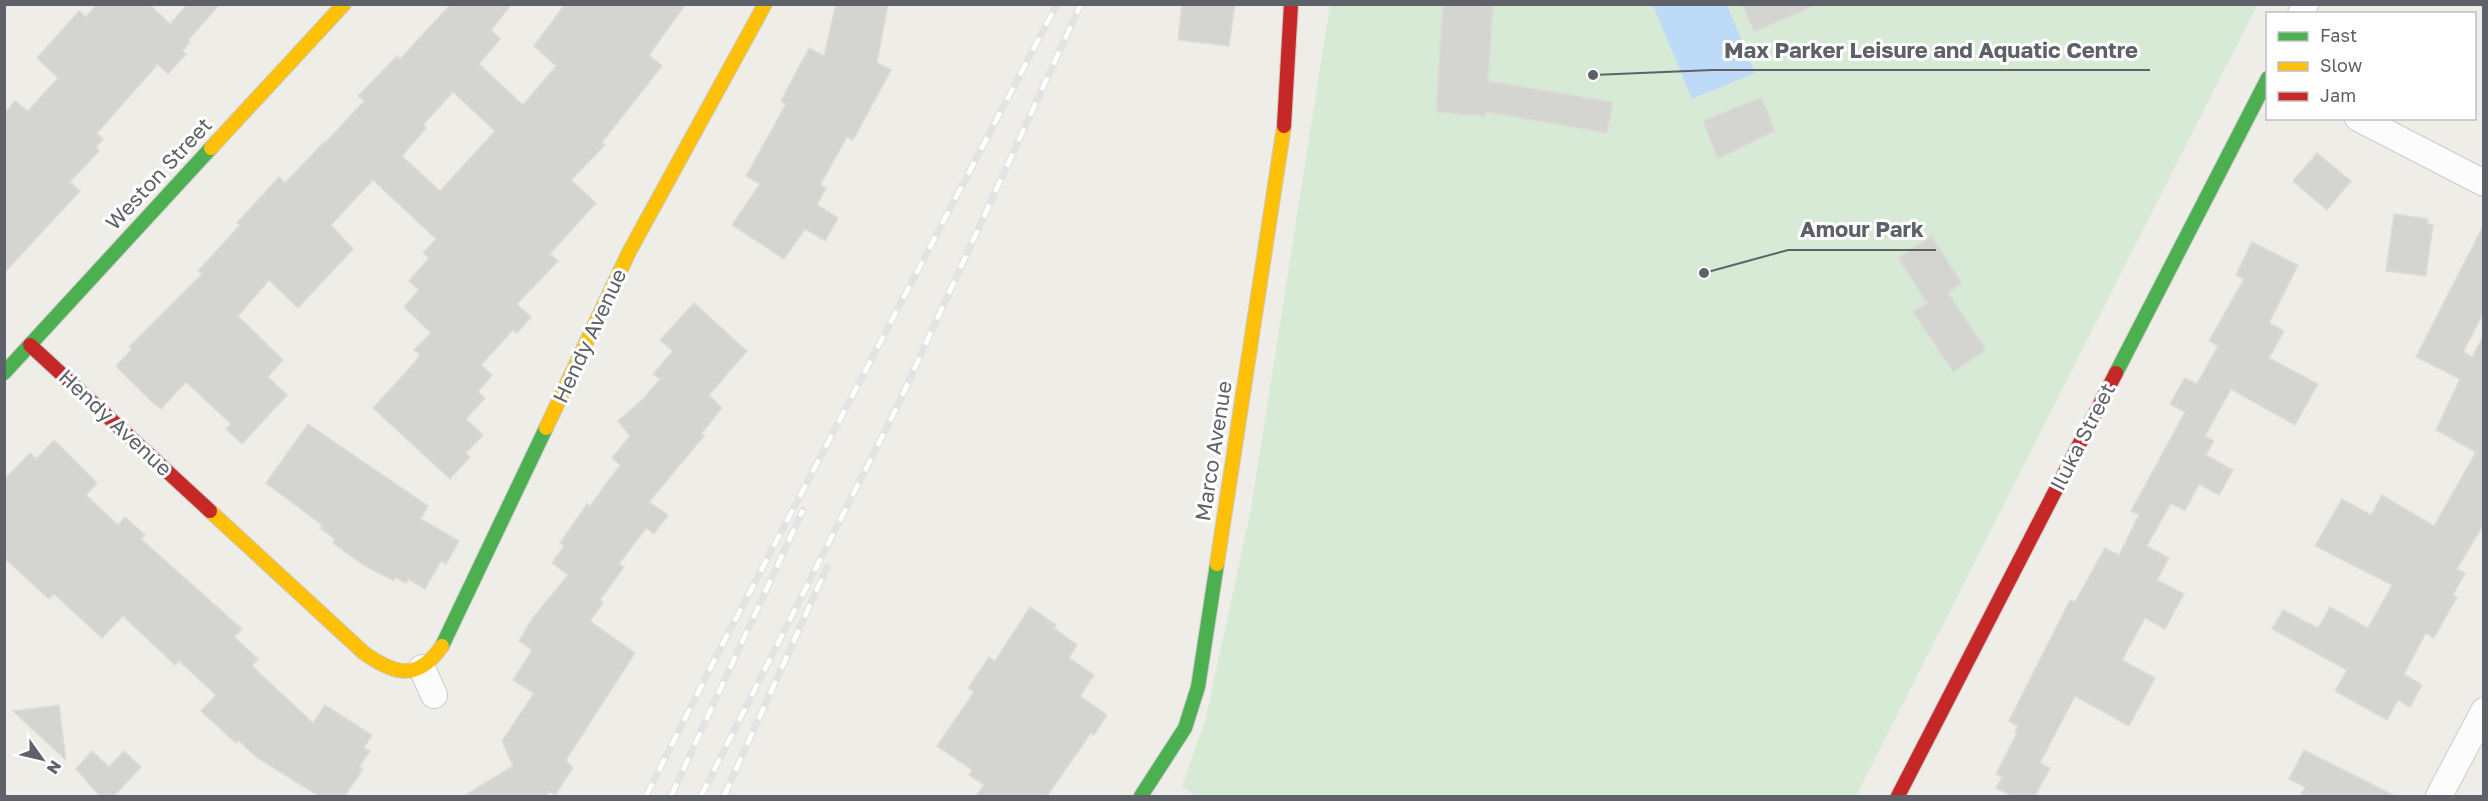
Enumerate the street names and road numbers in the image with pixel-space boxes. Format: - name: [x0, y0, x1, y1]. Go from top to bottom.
- street label: Weston Street: [100, 112, 217, 235]
- street label: Hendy Avenue: [547, 264, 632, 407]
- street label: Hendy Avenue: [54, 363, 178, 481]
- street label: Marco Avenue: [1189, 379, 1237, 523]
- street label: Iluka Street: [2044, 379, 2120, 495]

